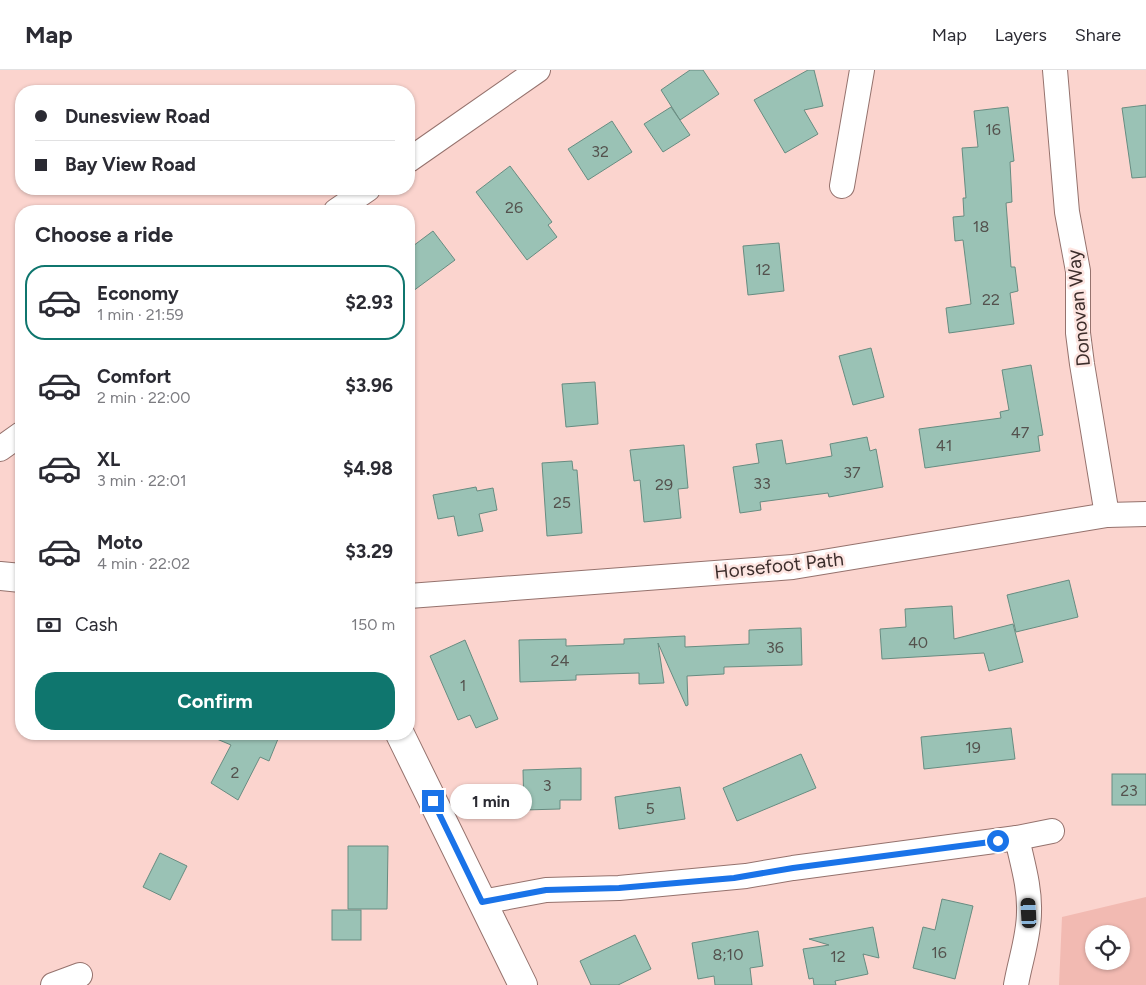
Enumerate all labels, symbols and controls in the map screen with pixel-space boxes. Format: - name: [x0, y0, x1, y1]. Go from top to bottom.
- text: Map: [25, 20, 73, 49]
- text: Map: [932, 24, 967, 46]
- text: Layers: [995, 24, 1047, 46]
- text: Share: [1075, 24, 1121, 46]
- text: Dunesview Road: [65, 105, 210, 128]
- house number: 16: [985, 120, 1001, 139]
- house number: 32: [591, 142, 609, 161]
- text: Bay View Road: [65, 153, 196, 176]
- house number: 26: [505, 198, 523, 217]
- house number: 18: [973, 217, 989, 236]
- text: Choose a ride: [35, 221, 173, 248]
- street label: Donovan Way: [1062, 249, 1095, 367]
- house number: 12: [755, 260, 771, 279]
- icon: car: [37, 280, 82, 325]
- text: Economy: [97, 282, 179, 305]
- house number: 22: [982, 290, 1000, 309]
- text: $2.93: [345, 291, 393, 314]
- text: 1 min · 21:59: [97, 305, 184, 324]
- icon: car: [37, 363, 82, 408]
- text: Comfort: [97, 365, 172, 388]
- text: $3.96: [345, 374, 393, 397]
- text: 2 min · 22:00: [97, 388, 191, 407]
- house number: 47: [1011, 423, 1030, 442]
- house number: 41: [936, 436, 952, 455]
- icon: car: [37, 446, 82, 491]
- text: XL: [97, 448, 120, 471]
- text: $4.98: [343, 457, 393, 480]
- house number: 37: [843, 463, 861, 482]
- text: 3 min · 22:01: [97, 471, 187, 490]
- house number: 33: [753, 474, 771, 493]
- house number: 29: [655, 475, 673, 494]
- house number: 25: [553, 493, 571, 512]
- icon: car: [37, 529, 82, 574]
- text: Moto: [97, 531, 143, 554]
- text: $3.29: [345, 540, 393, 563]
- street label: Horsefoot Path: [713, 547, 845, 584]
- text: 4 min · 22:02: [97, 554, 190, 573]
- icon: cash: [35, 611, 63, 639]
- text: Cash: [75, 613, 118, 636]
- text: 150 m: [351, 615, 395, 634]
- house number: 40: [908, 633, 928, 652]
- house number: 36: [766, 638, 784, 657]
- house number: 24: [551, 651, 569, 670]
- button: Confirm: [35, 672, 395, 730]
- house number: 1: [460, 676, 466, 695]
- house number: 19: [965, 738, 981, 757]
- house number: 2: [231, 763, 239, 782]
- house number: 3: [543, 776, 551, 795]
- house number: 23: [1120, 781, 1138, 800]
- callout: 1 min: [450, 784, 533, 818]
- route end: [422, 790, 444, 812]
- text: 1 min: [472, 792, 510, 811]
- house number: 5: [645, 799, 655, 818]
- route start: [987, 830, 1009, 852]
- car: [1020, 898, 1037, 928]
- map controls: [1085, 925, 1130, 970]
- button: locate: [1085, 925, 1130, 970]
- house number: 16: [931, 943, 947, 962]
- house number: 8;10: [713, 945, 743, 964]
- house number: 12: [830, 947, 846, 966]

